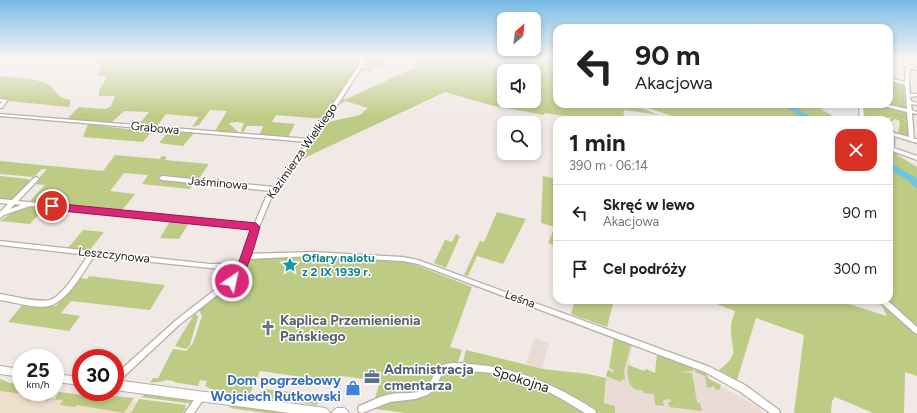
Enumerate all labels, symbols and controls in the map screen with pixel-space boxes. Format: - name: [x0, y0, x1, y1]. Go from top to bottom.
- north arrow: [497, 12, 541, 56]
- map controls: [497, 12, 541, 160]
- text: 90 m: [635, 38, 700, 72]
- icon: left: [569, 40, 621, 92]
- button: sound: [497, 64, 541, 108]
- text: Akacjowa: [635, 72, 713, 94]
- street label: Kazimierza Wielkiego: [264, 101, 340, 201]
- button: search: [497, 116, 541, 160]
- street label: Grabowa: [130, 119, 180, 137]
- text: 1 min: [569, 128, 626, 157]
- button: close: [835, 129, 877, 171]
- text: 390 m · 06:14: [569, 158, 648, 173]
- street label: Jaśminowa: [188, 173, 248, 193]
- pin: [35, 189, 69, 223]
- icon: arrive: [41, 195, 63, 217]
- text: Skręć w lewo: [603, 196, 695, 214]
- icon: left: [569, 202, 591, 224]
- text: 90 m: [842, 204, 877, 222]
- text: Akacjowa: [603, 214, 659, 229]
- street label: Leszczynowa: [78, 244, 150, 266]
- place label: Ofiary nalotu z 2 IX 1939 r.: [302, 251, 375, 279]
- place icon: Ofiary nalotu z 2 IX 1939 r.: [281, 256, 299, 274]
- icon: arrive: [569, 258, 591, 280]
- position arrow: [211, 260, 253, 302]
- text: Cel podróży: [603, 260, 686, 278]
- text: 300 m: [833, 260, 877, 278]
- street label: Leśna: [503, 287, 537, 311]
- place label: Kaplica Przemienienia Pańskiego: [280, 312, 421, 345]
- church icon: Kaplica Przemienienia Pańskiego: [259, 319, 277, 337]
- speed limit sign: 30: [72, 349, 124, 401]
- text: 25: [26, 358, 50, 382]
- place label: Administracja cmentarza: [384, 361, 474, 394]
- street label: Spokojna: [490, 362, 551, 397]
- office icon: Administracja cmentarza: [363, 368, 381, 386]
- place label: Dom pogrzebowy Wojciech Rutkowski: [211, 372, 342, 405]
- text: km/h: [27, 378, 49, 391]
- shop icon: Dom pogrzebowy Wojciech Rutkowski: [344, 379, 362, 397]

